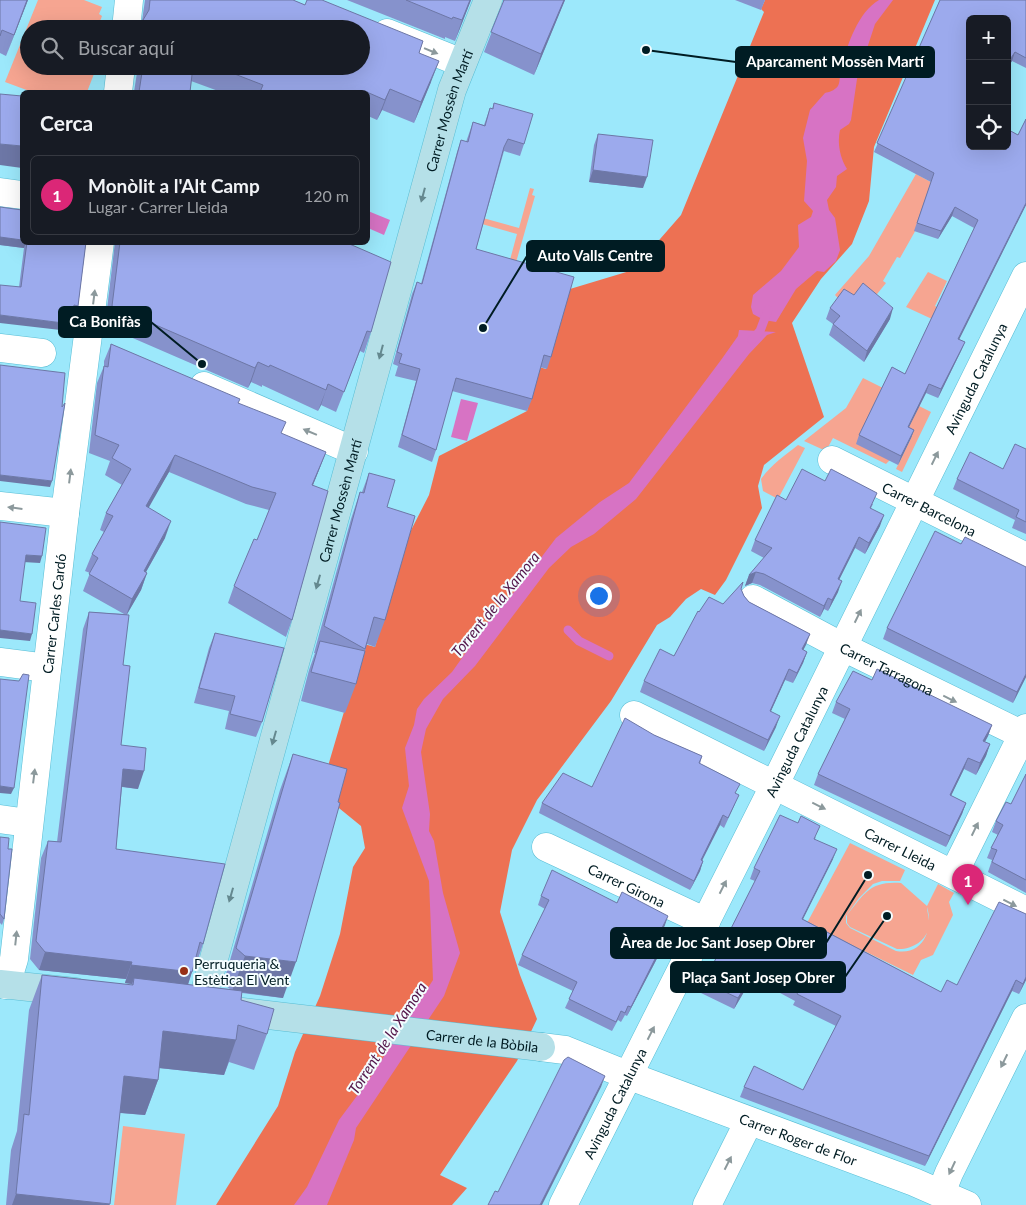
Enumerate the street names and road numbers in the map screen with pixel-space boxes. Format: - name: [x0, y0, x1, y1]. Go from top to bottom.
- street label: Carrer Mossèn Martí: [421, 46, 476, 174]
- street label: Avinguda Catalunya: [941, 320, 1010, 437]
- street label: Carrer Mossèn Martí: [314, 436, 365, 564]
- street label: Carrer Barcelona: [880, 478, 979, 539]
- street label: Carrer Carles Cardó: [38, 552, 69, 674]
- street label: Carrer Tarragona: [837, 638, 937, 699]
- street label: Avinguda Catalunya: [761, 683, 831, 800]
- street label: Carrer Lleida: [862, 823, 939, 873]
- street label: Carrer Girona: [585, 859, 668, 910]
- street label: Carrer de la Bòbila: [425, 1025, 540, 1055]
- street label: Avinguda Catalunya: [579, 1045, 649, 1161]
- street label: Carrer Roger de Flor: [737, 1109, 860, 1169]

